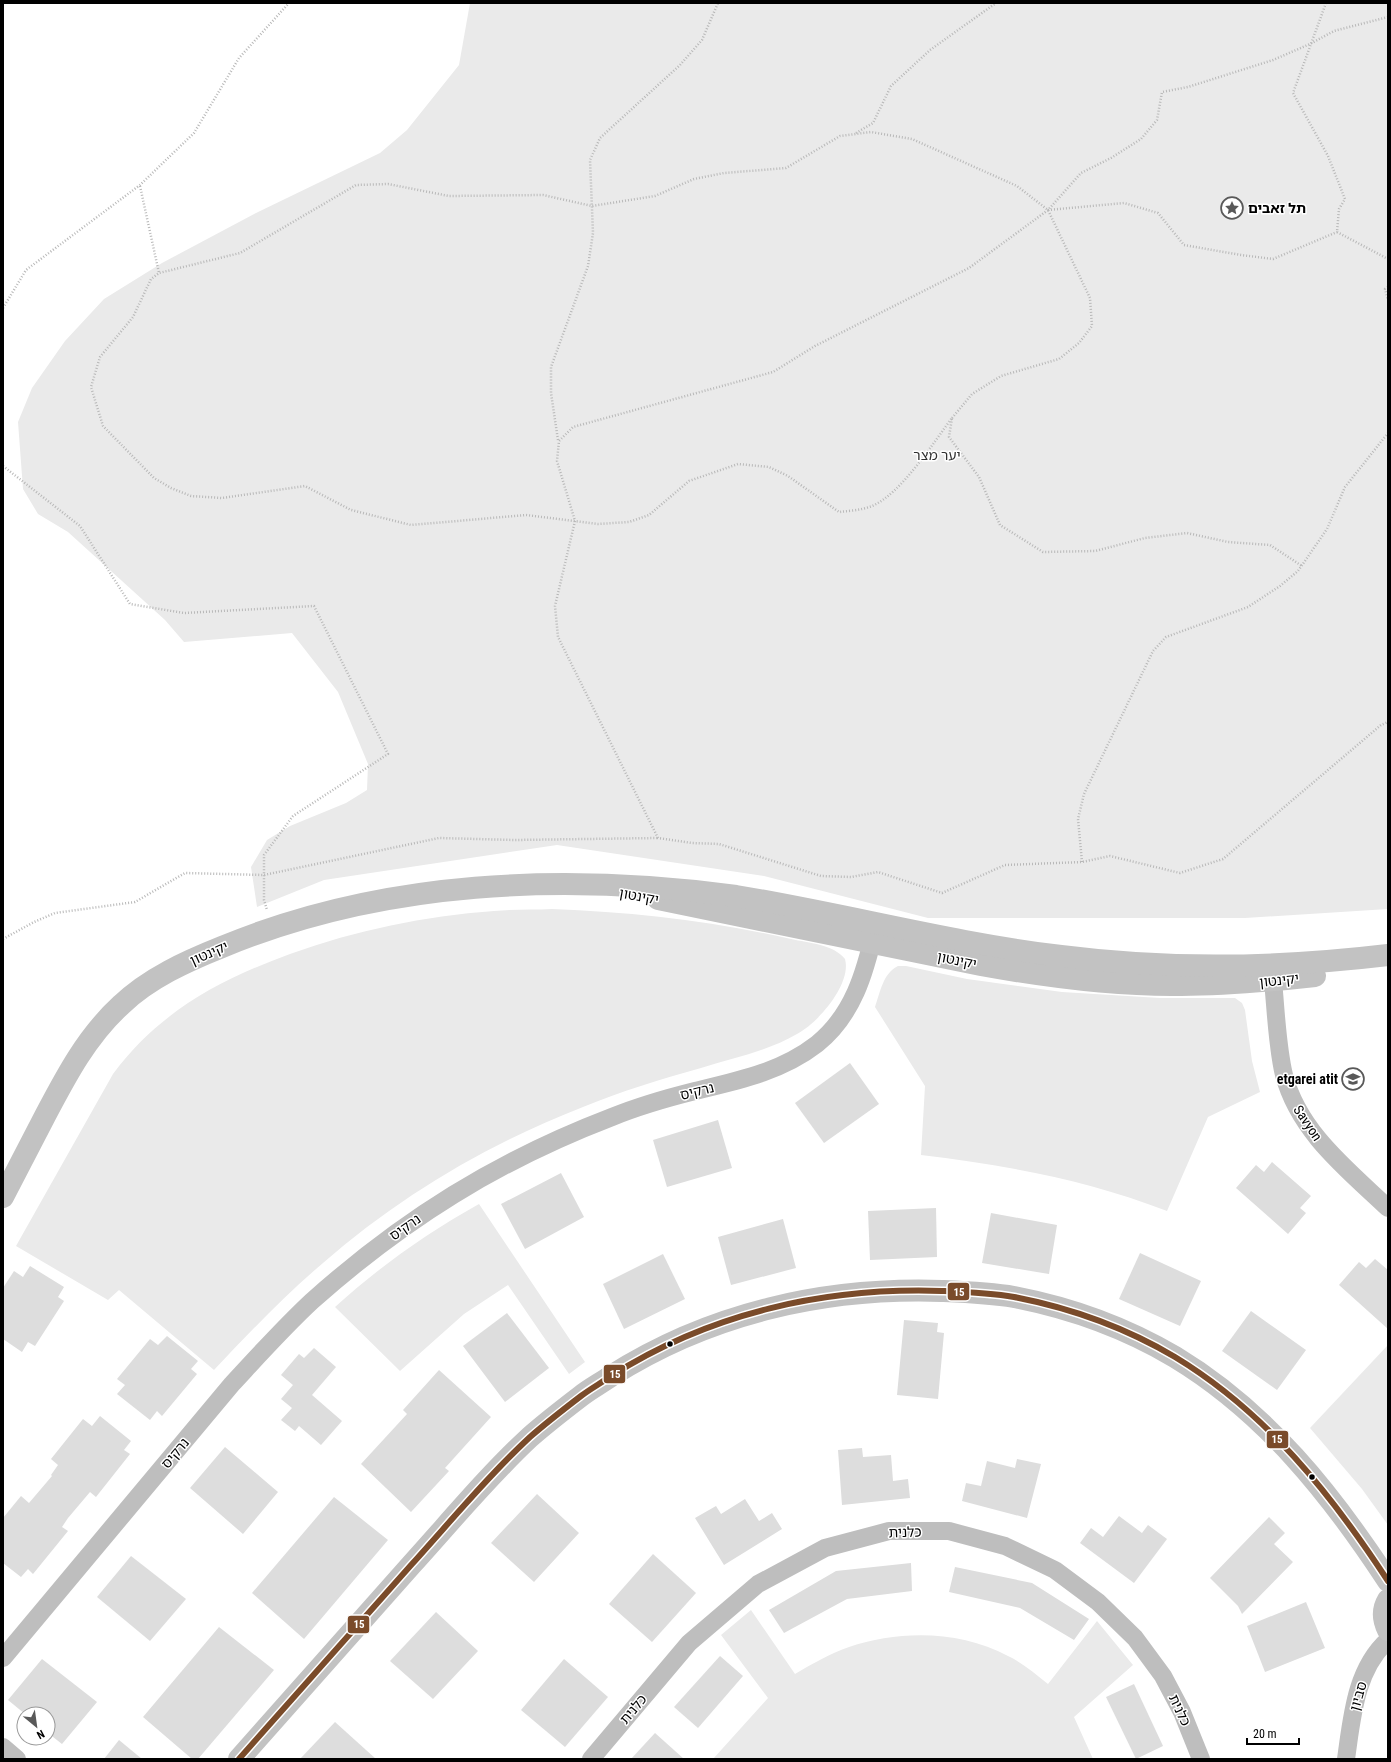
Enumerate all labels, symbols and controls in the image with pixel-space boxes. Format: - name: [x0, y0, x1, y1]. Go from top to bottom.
- place icon: תל זאבים: [1219, 195, 1245, 221]
- place label: תל זאבים: [1248, 200, 1306, 216]
- park label: יער מצר: [913, 447, 961, 463]
- street label: יקינטון: [618, 885, 660, 907]
- street label: יקינטון: [188, 938, 230, 968]
- street label: יקינטון: [936, 948, 978, 972]
- street label: יקינטון: [1258, 970, 1300, 990]
- school or university icon: etgarei atit: [1340, 1066, 1366, 1092]
- place label: etgarei atit: [1277, 1071, 1338, 1087]
- street label: נרקיס: [678, 1079, 716, 1103]
- street label: Savyon: [1290, 1102, 1326, 1144]
- street label: נרקיס: [386, 1211, 424, 1243]
- line badge: 15: [947, 1282, 970, 1301]
- text: 15: [953, 1286, 965, 1299]
- unlabelled marker: [665, 1339, 675, 1349]
- line badge: 15: [603, 1364, 626, 1384]
- text: 15: [609, 1368, 621, 1381]
- line badge: 15: [1266, 1430, 1289, 1449]
- text: 15: [1271, 1433, 1283, 1446]
- street label: נרקיס: [158, 1435, 192, 1471]
- unlabelled marker: [1307, 1472, 1317, 1482]
- street label: כלנית: [888, 1523, 922, 1541]
- line badge: 15: [347, 1615, 370, 1634]
- text: 15: [353, 1618, 365, 1631]
- street label: סביון: [1346, 1679, 1370, 1713]
- street label: כלנית: [616, 1691, 650, 1727]
- street label: כלנית: [1166, 1692, 1194, 1728]
- north arrow: [16, 1706, 56, 1746]
- scale bar: [1247, 1720, 1299, 1746]
- text: N: [34, 1727, 47, 1742]
- text: 20 m: [1253, 1727, 1277, 1741]

